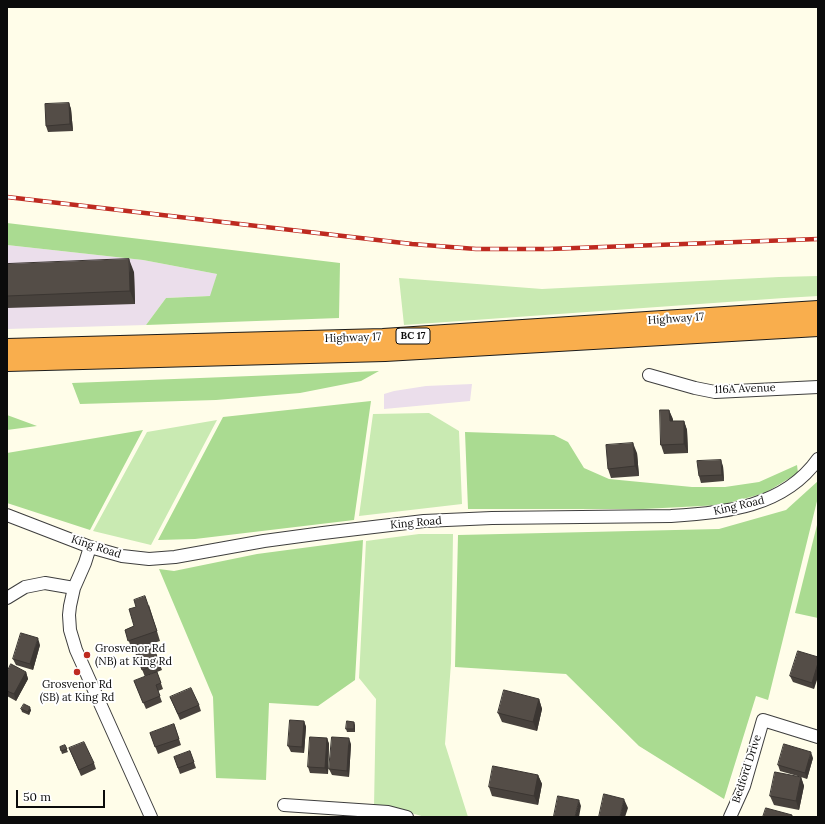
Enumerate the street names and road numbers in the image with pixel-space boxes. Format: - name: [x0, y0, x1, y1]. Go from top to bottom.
- street label: Highway 17: [647, 310, 705, 328]
- road number: BC 17: [396, 328, 430, 344]
- street label: Highway 17: [325, 330, 381, 346]
- street label: 116A Avenue: [714, 381, 776, 397]
- street label: King Road: [712, 494, 766, 518]
- street label: King Road: [390, 514, 442, 532]
- street label: King Road: [69, 533, 123, 561]
- street label: Bedford Drive: [730, 733, 764, 805]

